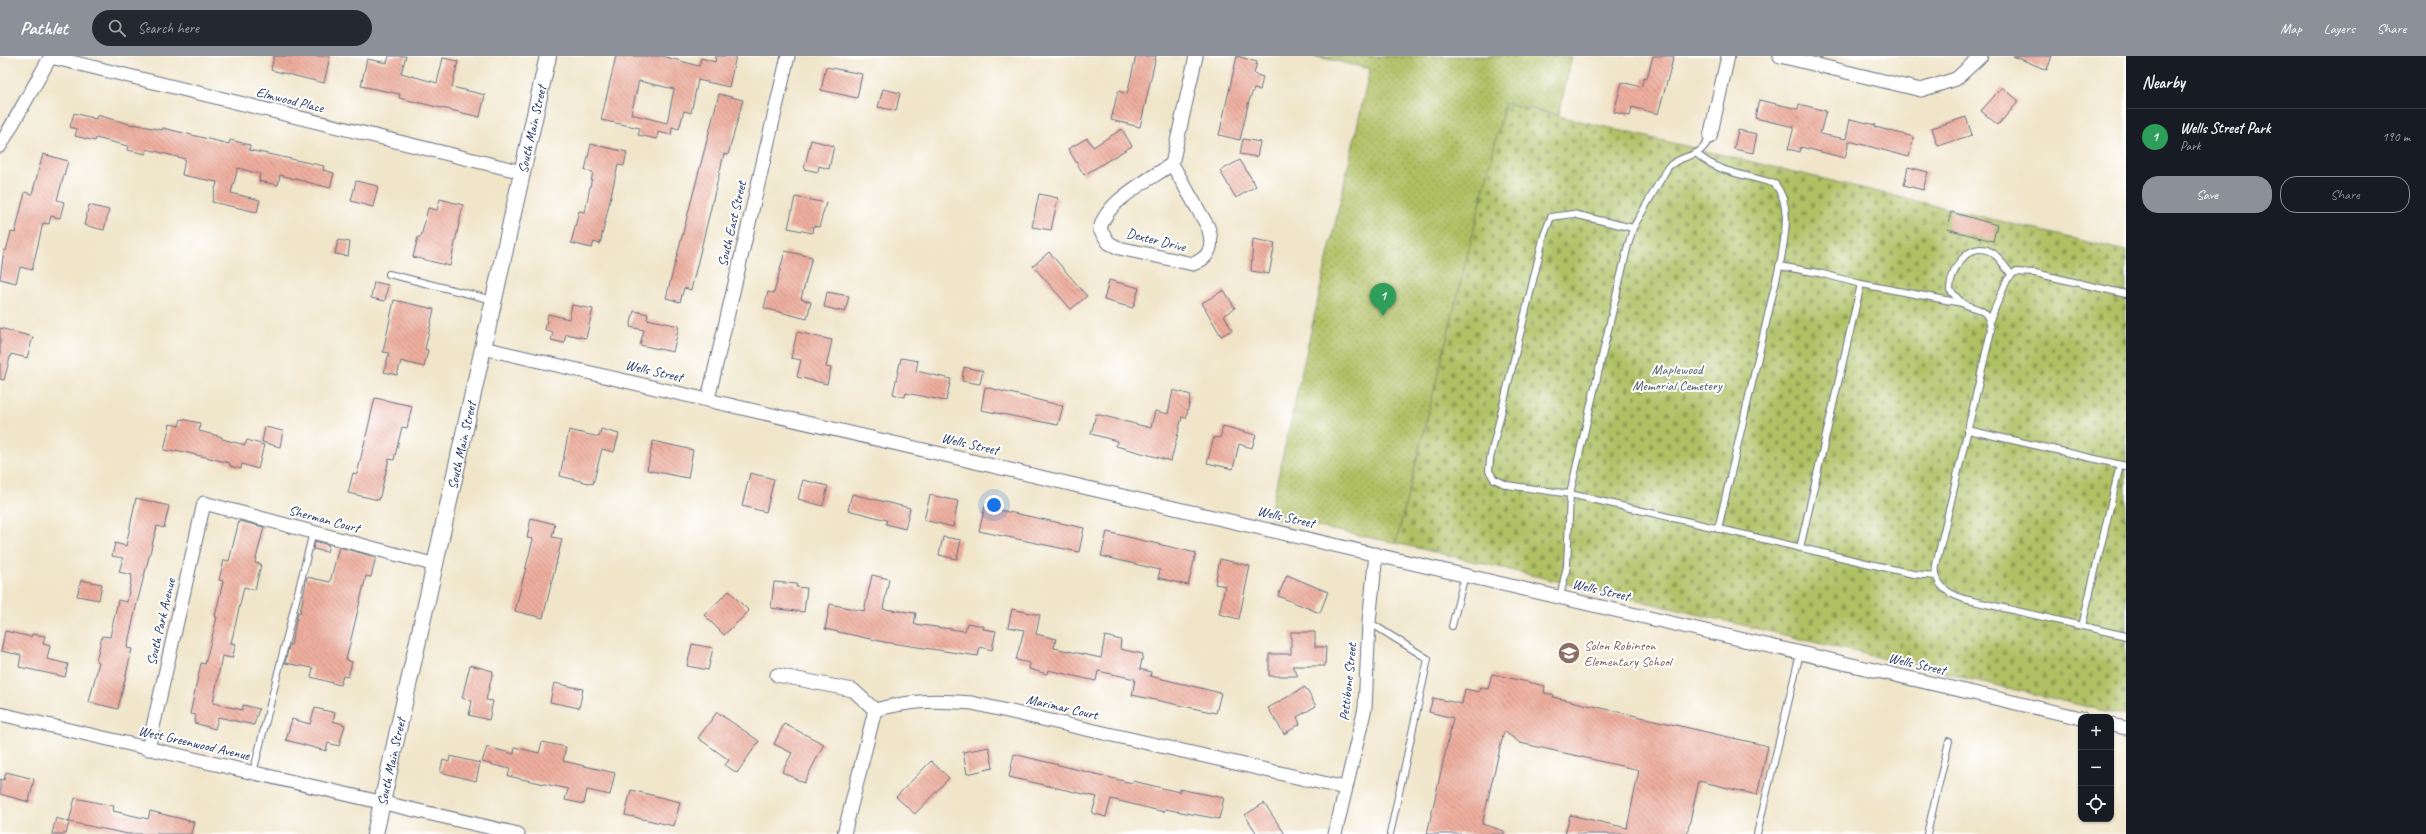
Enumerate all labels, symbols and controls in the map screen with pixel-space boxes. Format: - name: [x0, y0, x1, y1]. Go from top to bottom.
- search box: [92, 10, 372, 46]
- text: Pathlet: [20, 16, 68, 40]
- icon: search: [106, 17, 128, 39]
- text: Search here: [138, 19, 199, 38]
- text: Map: [2280, 20, 2302, 37]
- text: Layers: [2324, 20, 2355, 37]
- text: Share: [2377, 20, 2406, 37]
- text: Nearby: [2142, 72, 2185, 93]
- street label: South Main Street: [514, 81, 550, 175]
- street label: Elmwood Place: [255, 83, 327, 117]
- text: Wells Street Park: [2180, 119, 2270, 138]
- text: 1: [2152, 129, 2158, 145]
- text: 190 m: [2382, 129, 2410, 145]
- text: Park: [2180, 138, 2201, 154]
- button: Save: [2142, 176, 2272, 213]
- button: Share: [2280, 176, 2410, 213]
- street label: South East Street: [714, 178, 750, 268]
- street label: Dexter Drive: [1125, 224, 1189, 256]
- pin: 1: [1370, 283, 1396, 316]
- street label: Wells Street: [624, 356, 686, 386]
- park label: Maplewood Memorial Cemetery: [1632, 361, 1723, 394]
- street label: South Main Street: [443, 398, 480, 491]
- street label: Wells Street: [940, 429, 1002, 459]
- your location: [984, 495, 1004, 515]
- street label: Sherman Court: [287, 501, 364, 537]
- street label: Wells Street: [1256, 502, 1318, 532]
- street label: Wells Street: [1571, 575, 1633, 605]
- street label: South Park Avenue: [143, 576, 180, 667]
- place label: Solon Robinson Elementary School: [1584, 637, 1674, 670]
- school or university icon: Solon Robinson Elementary School: [1556, 640, 1582, 666]
- street label: Pettibone Street: [1335, 641, 1361, 722]
- street label: Wells Street: [1887, 649, 1949, 679]
- street label: Marimar Court: [1025, 691, 1101, 724]
- street label: South Main Street: [373, 714, 410, 807]
- map controls: [2078, 714, 2114, 822]
- button: +: [2078, 714, 2114, 750]
- street label: West Greenwood Avenue: [137, 722, 252, 764]
- button: −: [2078, 750, 2114, 786]
- button: locate: [2078, 786, 2114, 822]

